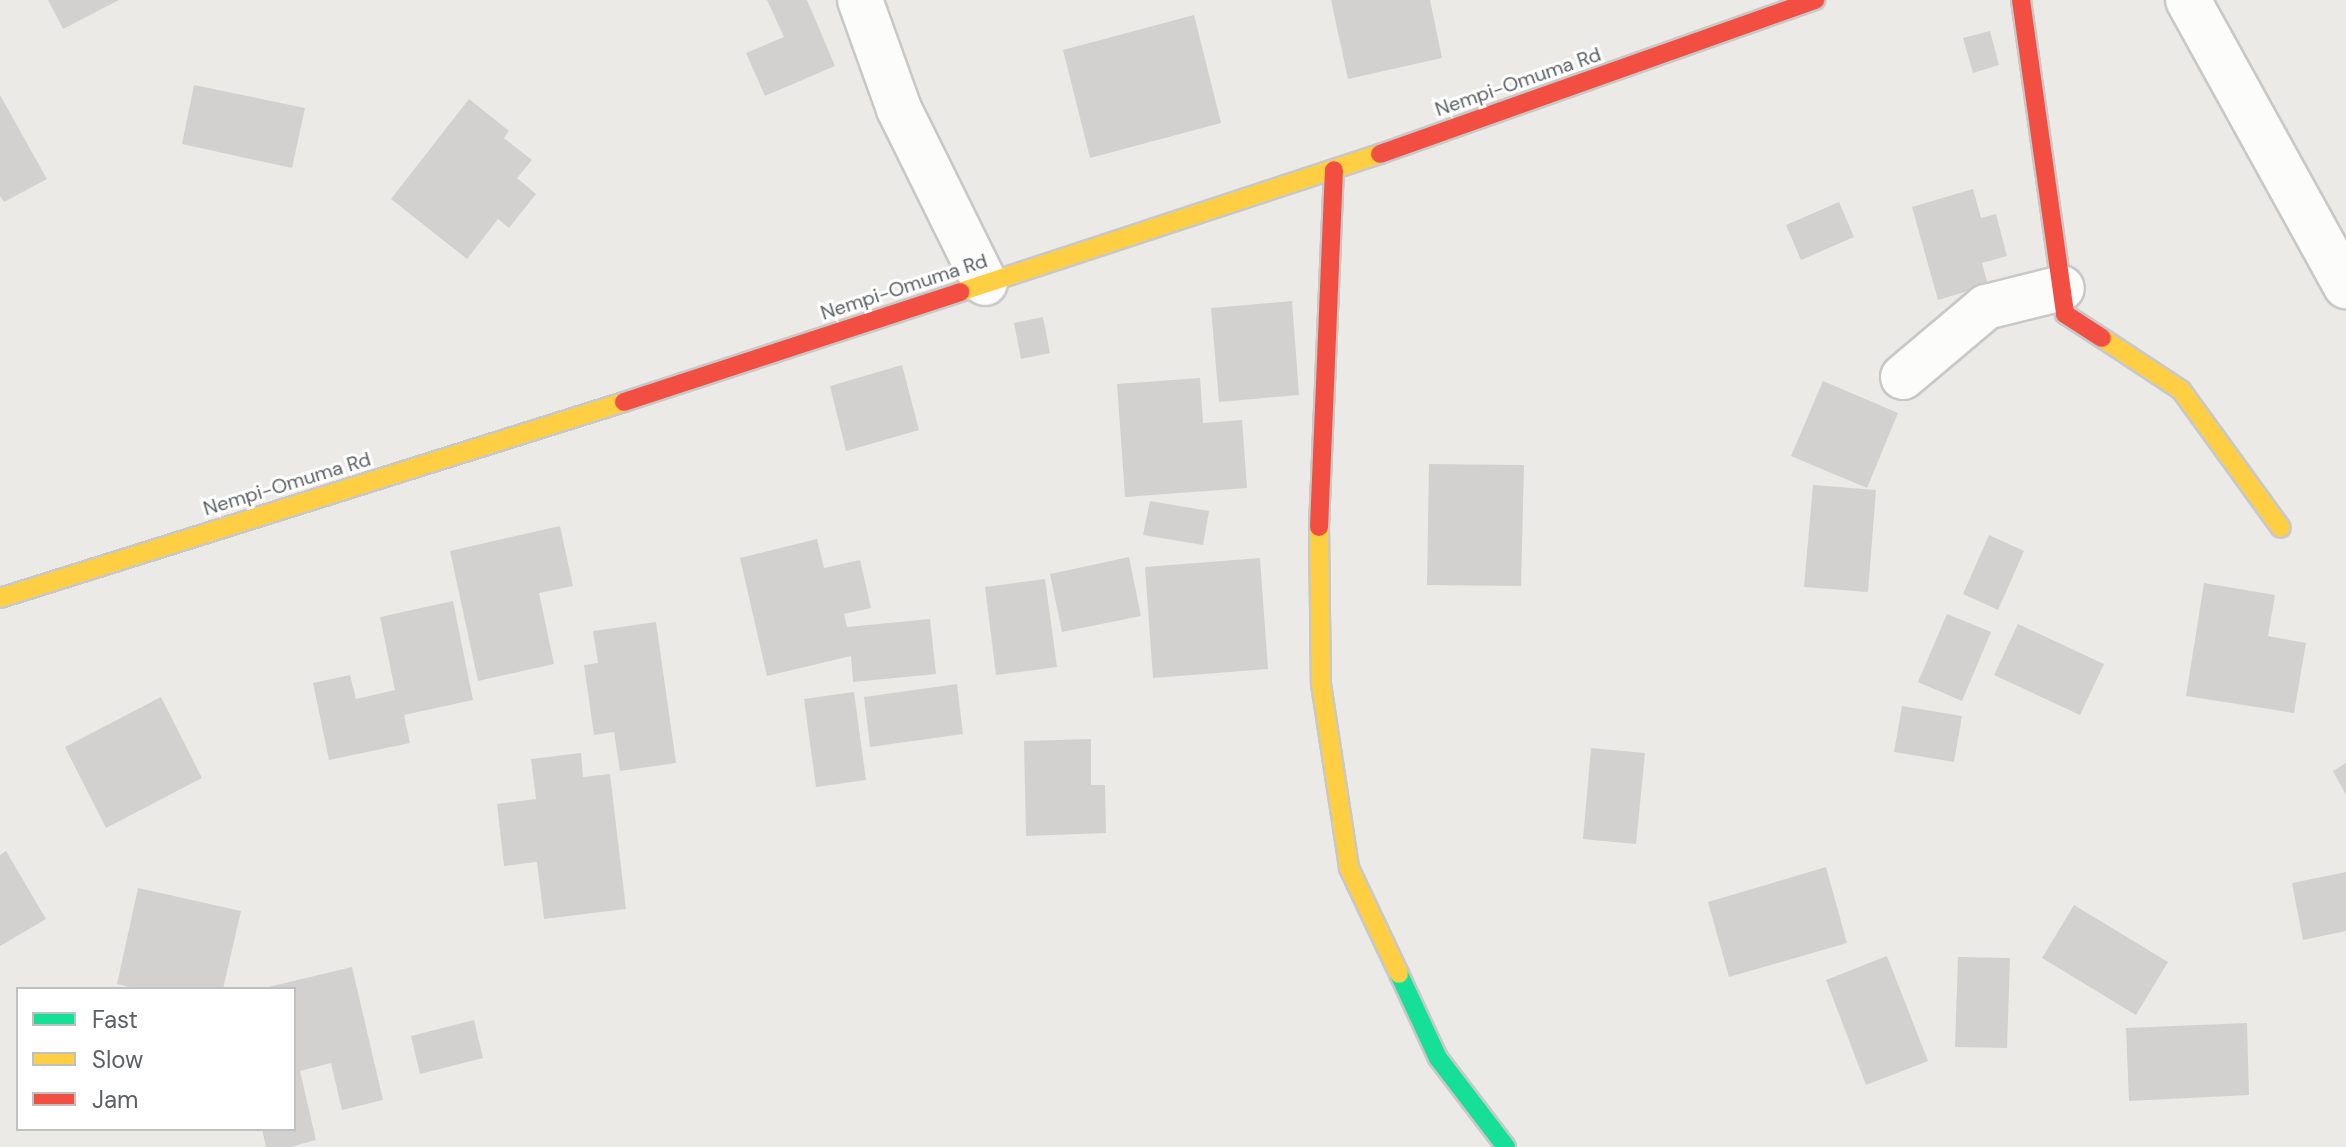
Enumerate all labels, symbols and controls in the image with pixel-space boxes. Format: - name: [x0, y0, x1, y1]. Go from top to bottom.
- street label: Nempi-Omuma Rd: [1432, 42, 1604, 122]
- street label: Nempi-Omuma Rd: [818, 249, 990, 325]
- street label: Nempi-Omuma Rd: [200, 447, 374, 521]
- legend: [16, 987, 296, 1131]
- text: Fast: [92, 1004, 138, 1035]
- text: Slow: [92, 1044, 143, 1075]
- text: Jam: [92, 1084, 138, 1115]

